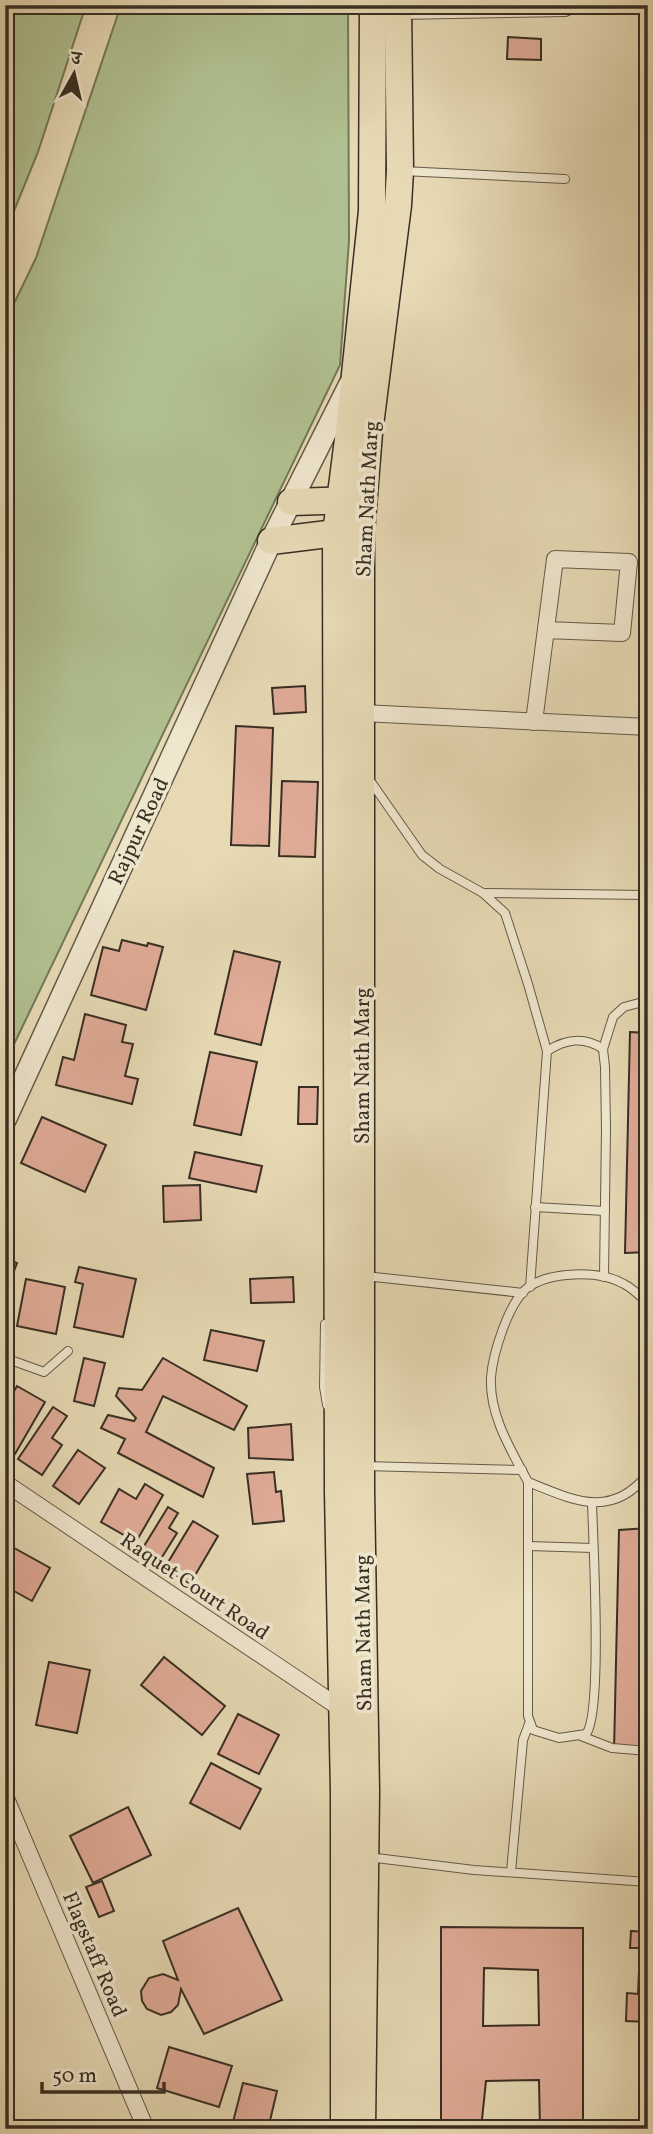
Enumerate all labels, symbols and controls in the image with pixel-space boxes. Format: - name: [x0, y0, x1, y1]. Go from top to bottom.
- north arrow: [38, 38, 108, 108]
- text: उ: [68, 45, 84, 73]
- street label: Sham Nath Marg: [350, 420, 387, 578]
- street label: Rajpur Road: [102, 773, 177, 890]
- street label: Sham Nath Marg: [349, 988, 378, 1144]
- street label: Raquet Court Road: [114, 1527, 274, 1648]
- street label: Sham Nath Marg: [349, 1554, 380, 1712]
- street label: Flagstaff Road: [54, 1887, 133, 2022]
- scale bar: [42, 2050, 164, 2094]
- text: 50 m: [52, 2062, 97, 2091]

